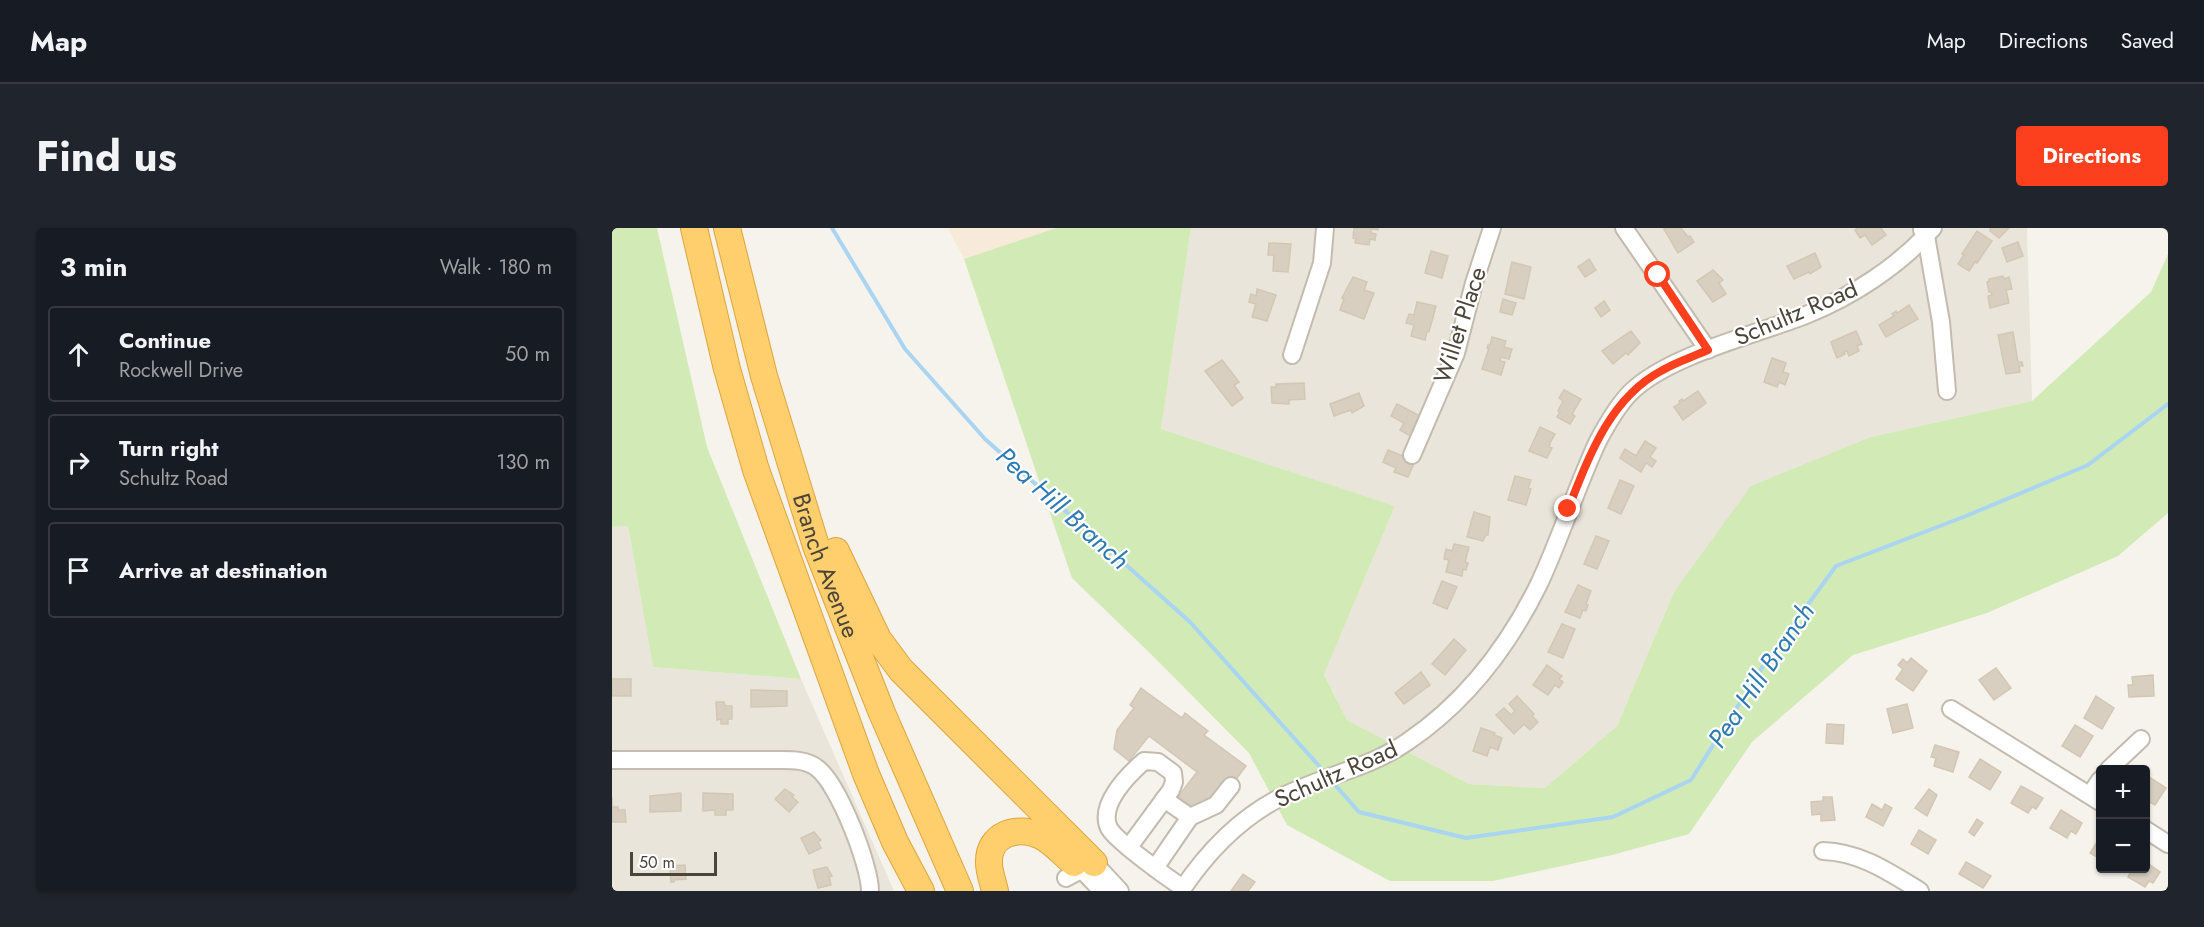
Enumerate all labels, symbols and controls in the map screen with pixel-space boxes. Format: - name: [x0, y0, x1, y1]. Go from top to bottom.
- text: Map: [30, 21, 87, 62]
- text: Map: [1927, 26, 1966, 56]
- text: Directions: [1999, 26, 2088, 56]
- text: Saved: [2121, 26, 2174, 56]
- text: Find us: [36, 126, 177, 187]
- button: Directions: [2016, 126, 2168, 186]
- text: 3 min: [60, 248, 127, 286]
- text: Walk · 180 m: [440, 253, 552, 282]
- route start: [1644, 261, 1670, 287]
- street label: Willet Place: [1424, 262, 1495, 388]
- street label: Schultz Road: [1729, 271, 1863, 354]
- text: Continue: [119, 324, 211, 356]
- icon: ahead: [62, 338, 95, 371]
- text: 50 m: [505, 340, 550, 369]
- text: Rockwell Drive: [119, 356, 243, 385]
- text: Turn right: [119, 432, 219, 464]
- water label: Pea Hill Branch: [988, 438, 1138, 578]
- icon: right: [62, 446, 95, 479]
- text: 130 m: [496, 448, 550, 477]
- text: Schultz Road: [119, 464, 228, 493]
- street label: Branch Avenue: [784, 489, 869, 643]
- route end: [1554, 495, 1580, 521]
- icon: arrive: [62, 554, 95, 587]
- text: Arrive at destination: [119, 554, 328, 586]
- water label: Pea Hill Branch: [1698, 595, 1824, 755]
- street label: Schultz Road: [1269, 731, 1403, 816]
- map controls: [2096, 765, 2150, 873]
- button: +: [2096, 765, 2150, 819]
- button: −: [2096, 819, 2150, 873]
- scale bar: [630, 849, 717, 876]
- text: 50 m: [639, 851, 675, 874]

